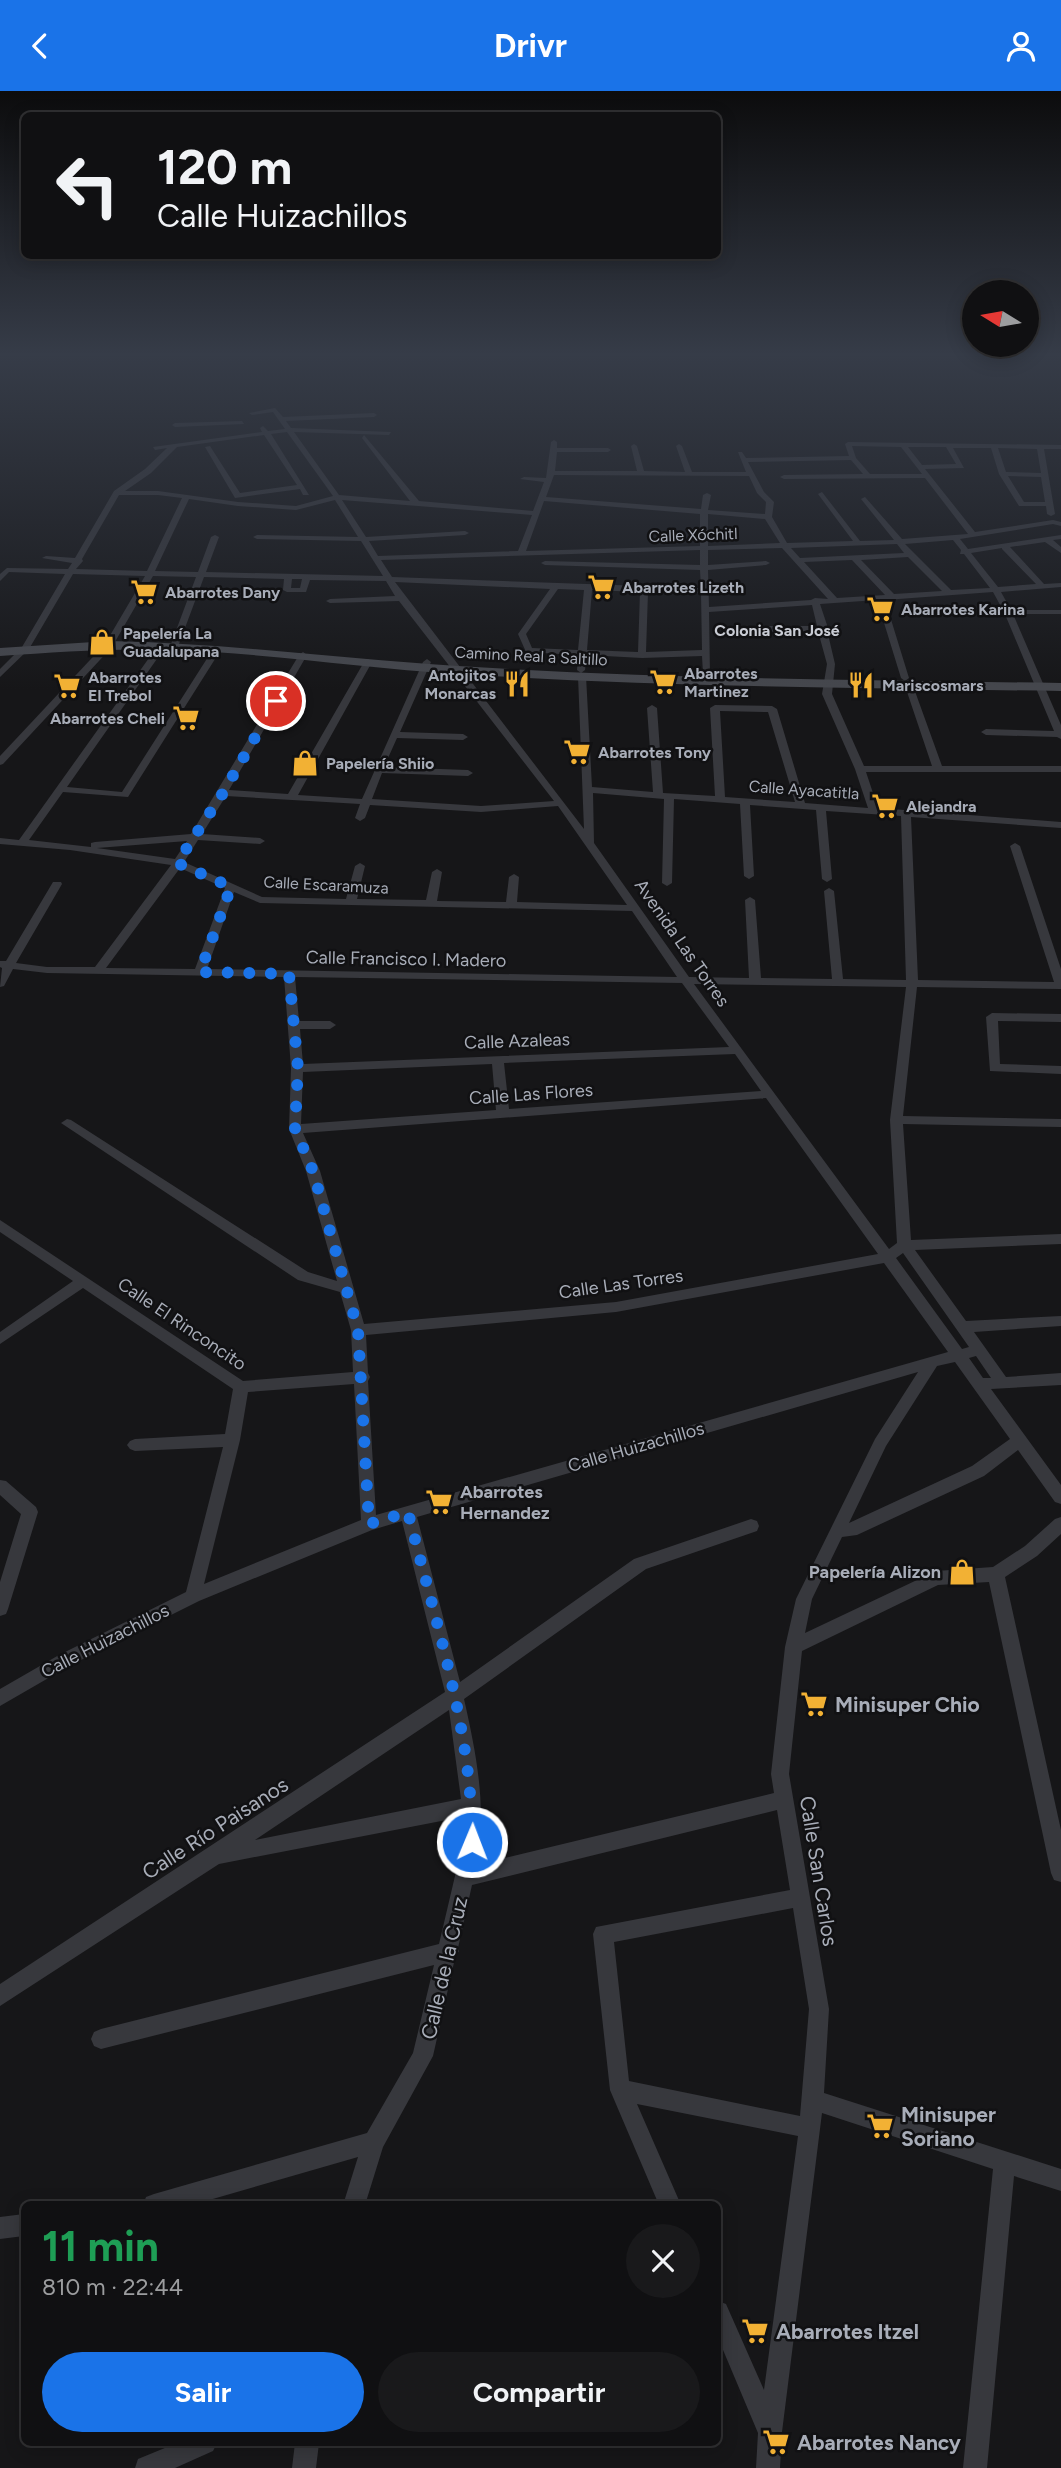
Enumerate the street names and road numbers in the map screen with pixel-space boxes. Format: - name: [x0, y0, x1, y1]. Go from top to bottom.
- street label: Calle Xóchitl: [648, 524, 738, 546]
- street label: Camino Real a Saltillo: [454, 643, 608, 669]
- street label: Calle Ayacatitla: [748, 777, 860, 803]
- street label: Calle Escaramuza: [263, 872, 389, 898]
- street label: Avenida Las Torres: [630, 875, 734, 1011]
- street label: Calle Francisco I. Madero: [306, 946, 506, 972]
- street label: Calle Azaleas: [464, 1028, 570, 1054]
- street label: Calle Las Flores: [468, 1079, 594, 1109]
- street label: Calle Las Torres: [557, 1264, 685, 1304]
- street label: Calle El Rinconcito: [114, 1273, 250, 1375]
- street label: Calle Huizachillos: [565, 1417, 707, 1477]
- street label: Calle Huizachillos: [37, 1599, 173, 1683]
- street label: Calle Río Paisanos: [137, 1772, 293, 1884]
- street label: Calle San Carlos: [795, 1794, 843, 1948]
- street label: Calle de la Cruz: [415, 1894, 473, 2042]

